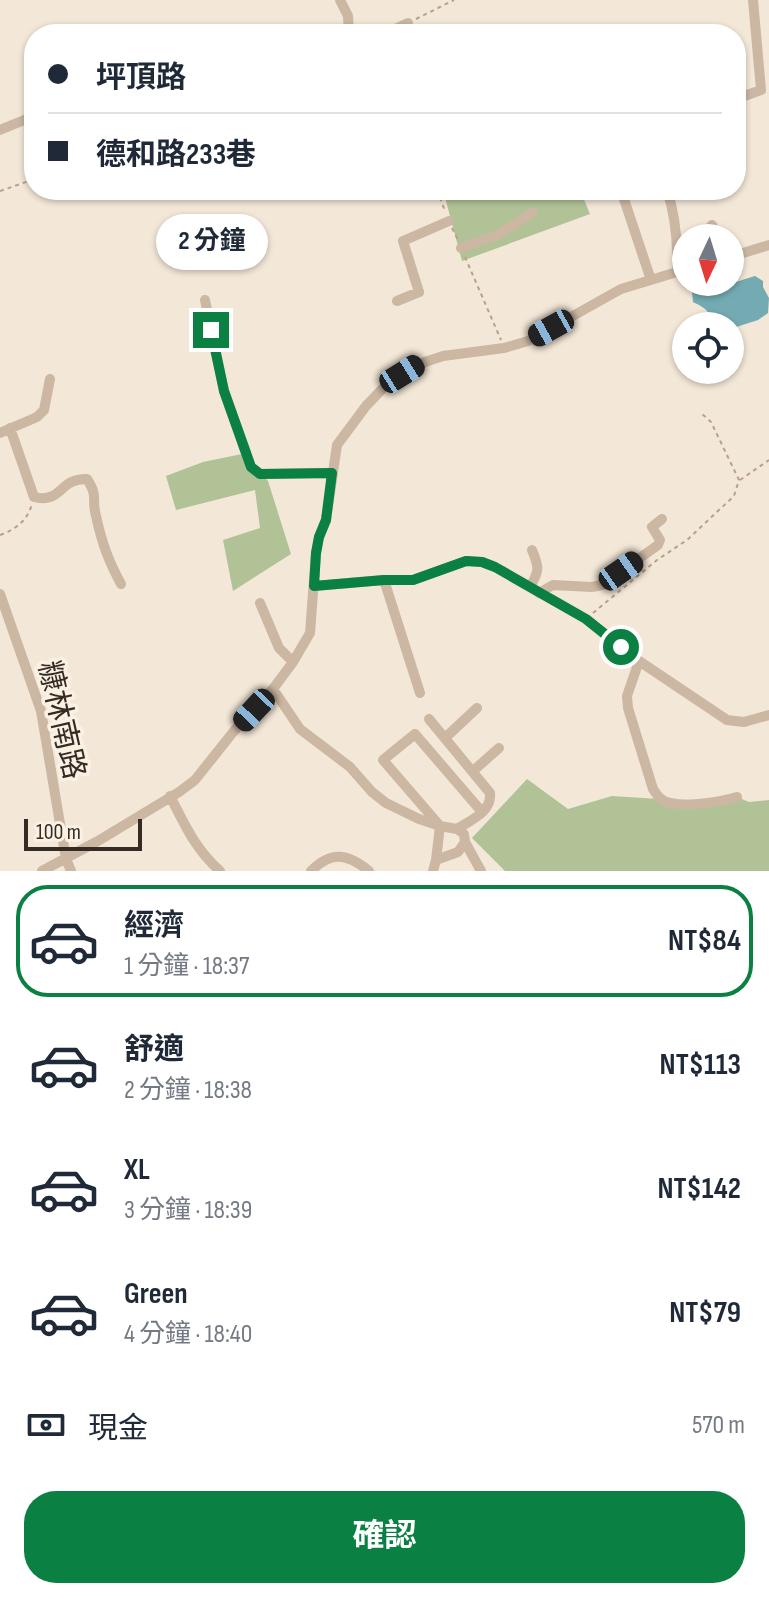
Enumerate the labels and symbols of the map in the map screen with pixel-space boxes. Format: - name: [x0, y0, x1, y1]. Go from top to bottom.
- callout: 2 分鐘: [155, 214, 267, 270]
- north arrow: [672, 224, 744, 296]
- car: [524, 306, 578, 350]
- route end: [193, 312, 229, 348]
- car: [375, 351, 429, 397]
- car: [594, 547, 648, 595]
- route start: [603, 629, 639, 665]
- street label: 糠林南路: [30, 658, 92, 783]
- car: [229, 684, 279, 736]
- scale bar: [24, 815, 142, 851]

